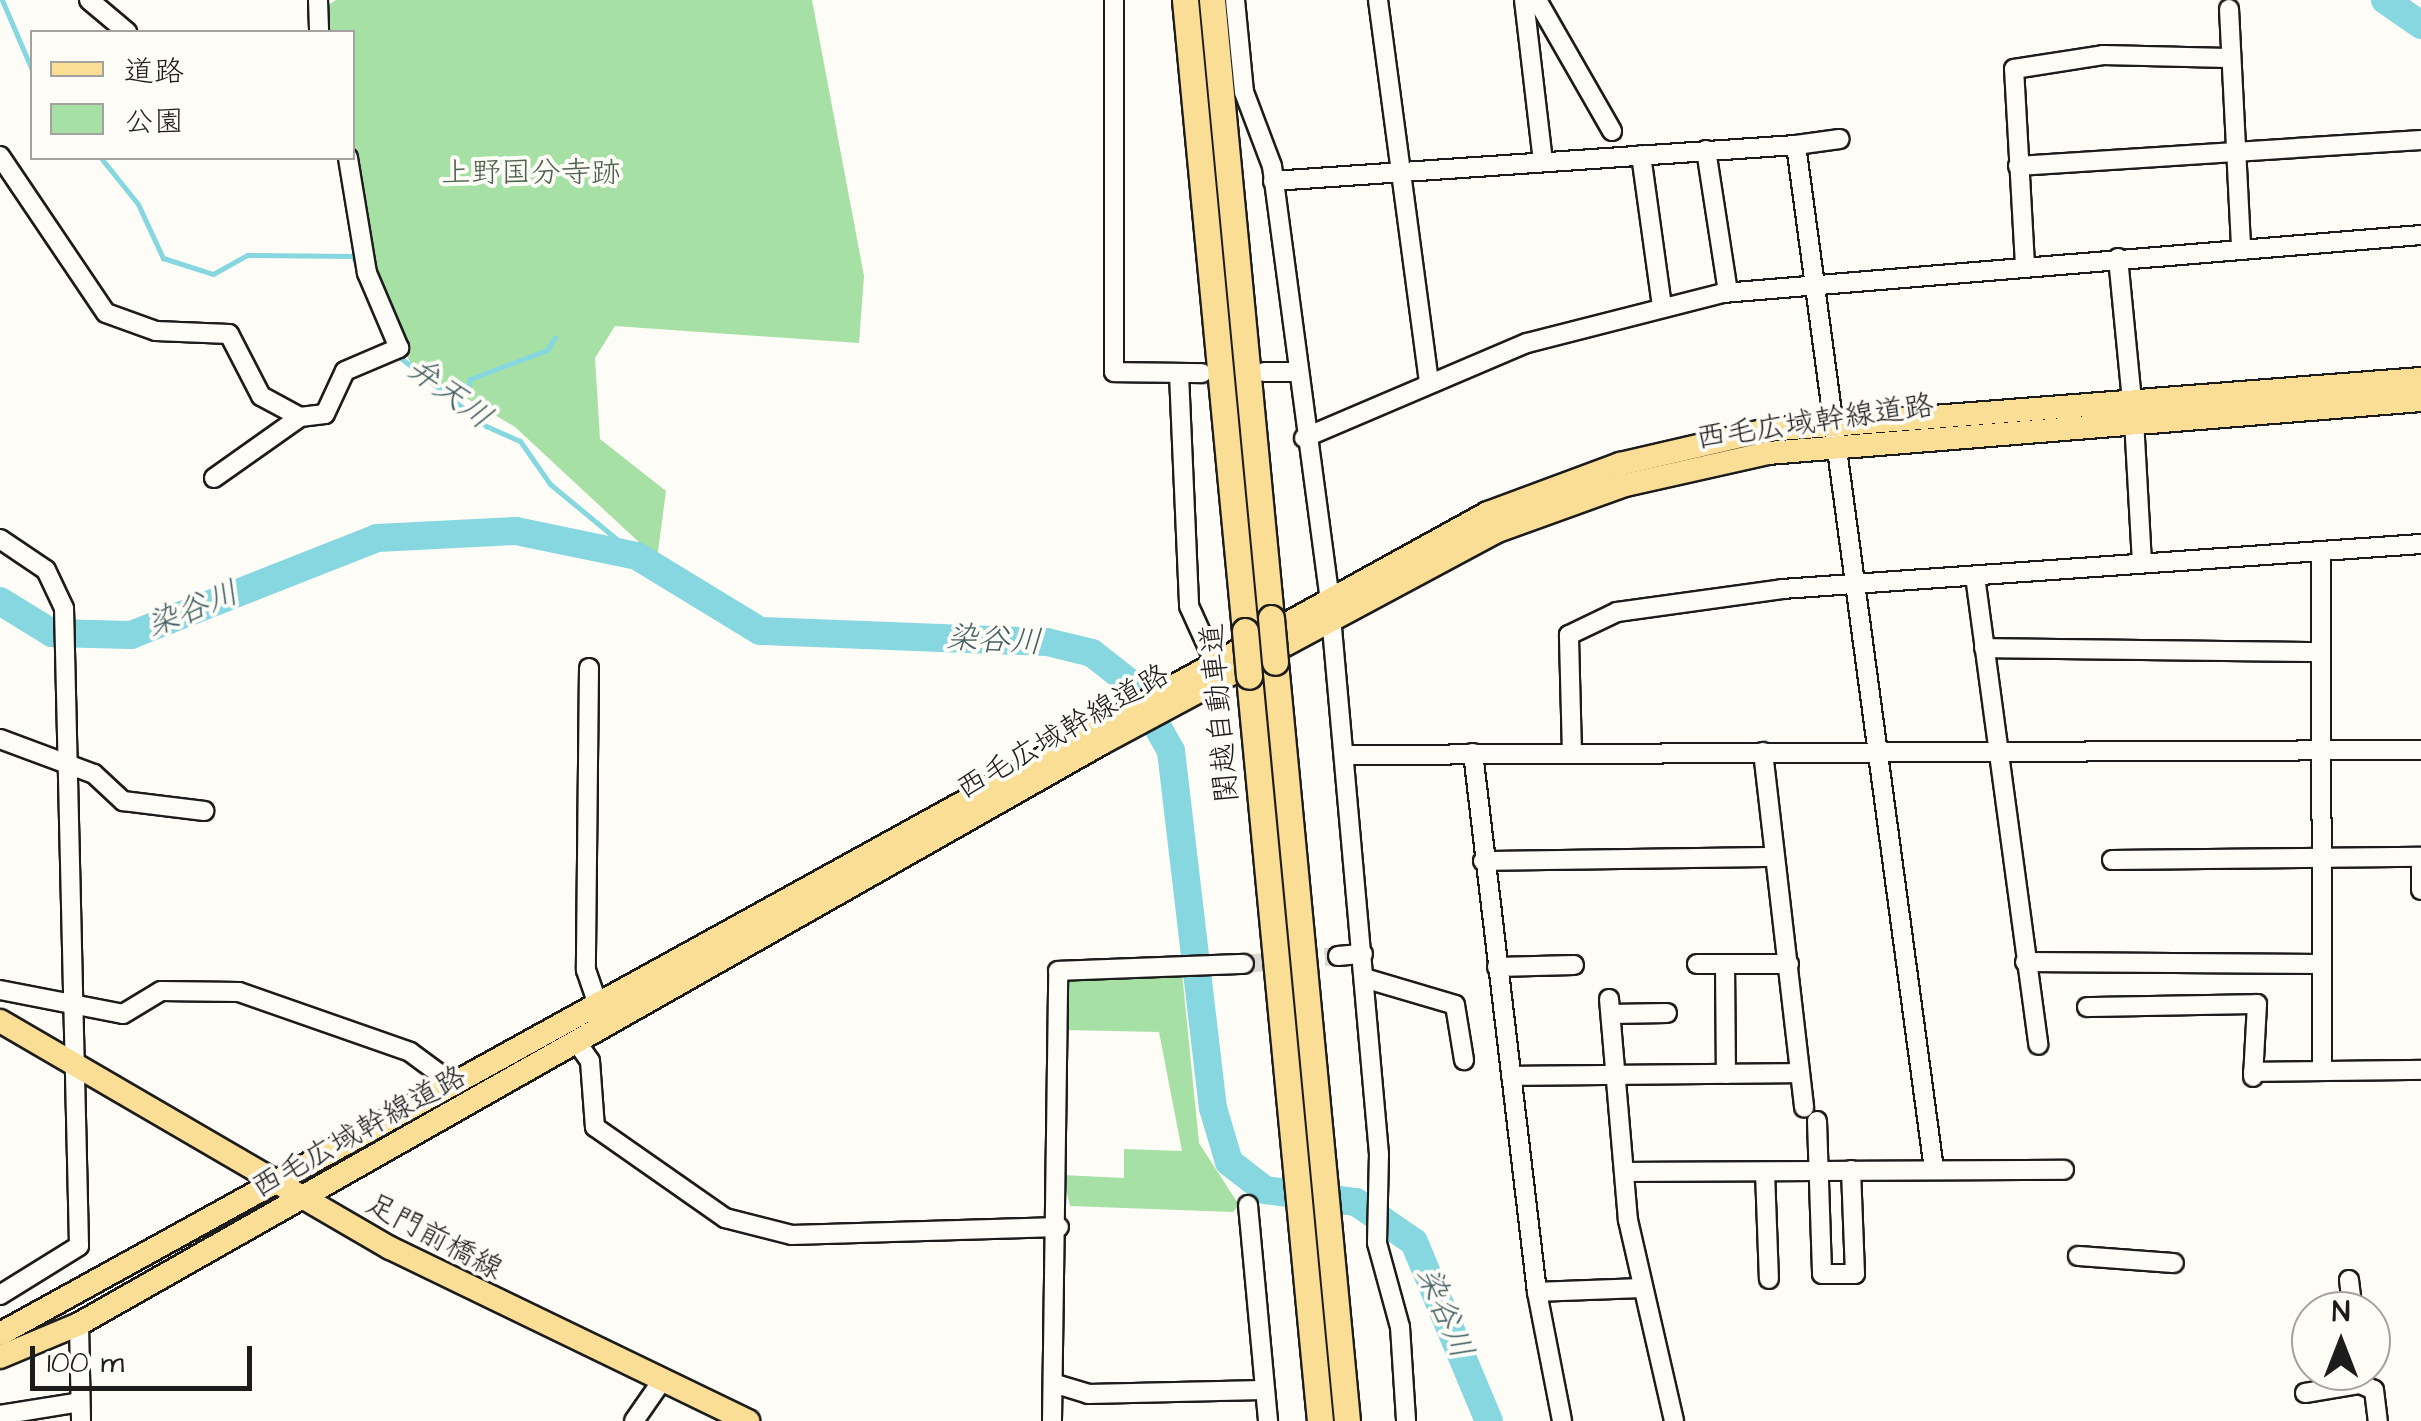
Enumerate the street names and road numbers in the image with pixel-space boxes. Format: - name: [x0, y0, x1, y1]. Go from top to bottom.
- street label: 西毛広域幹線道路: [1694, 387, 1936, 457]
- street label: 関越自動車道: [1194, 622, 1246, 804]
- street label: 西毛広域幹線道路: [950, 656, 1176, 808]
- street label: 西毛広域幹線道路: [245, 1058, 473, 1206]
- street label: 足門前橋線: [359, 1186, 509, 1288]

